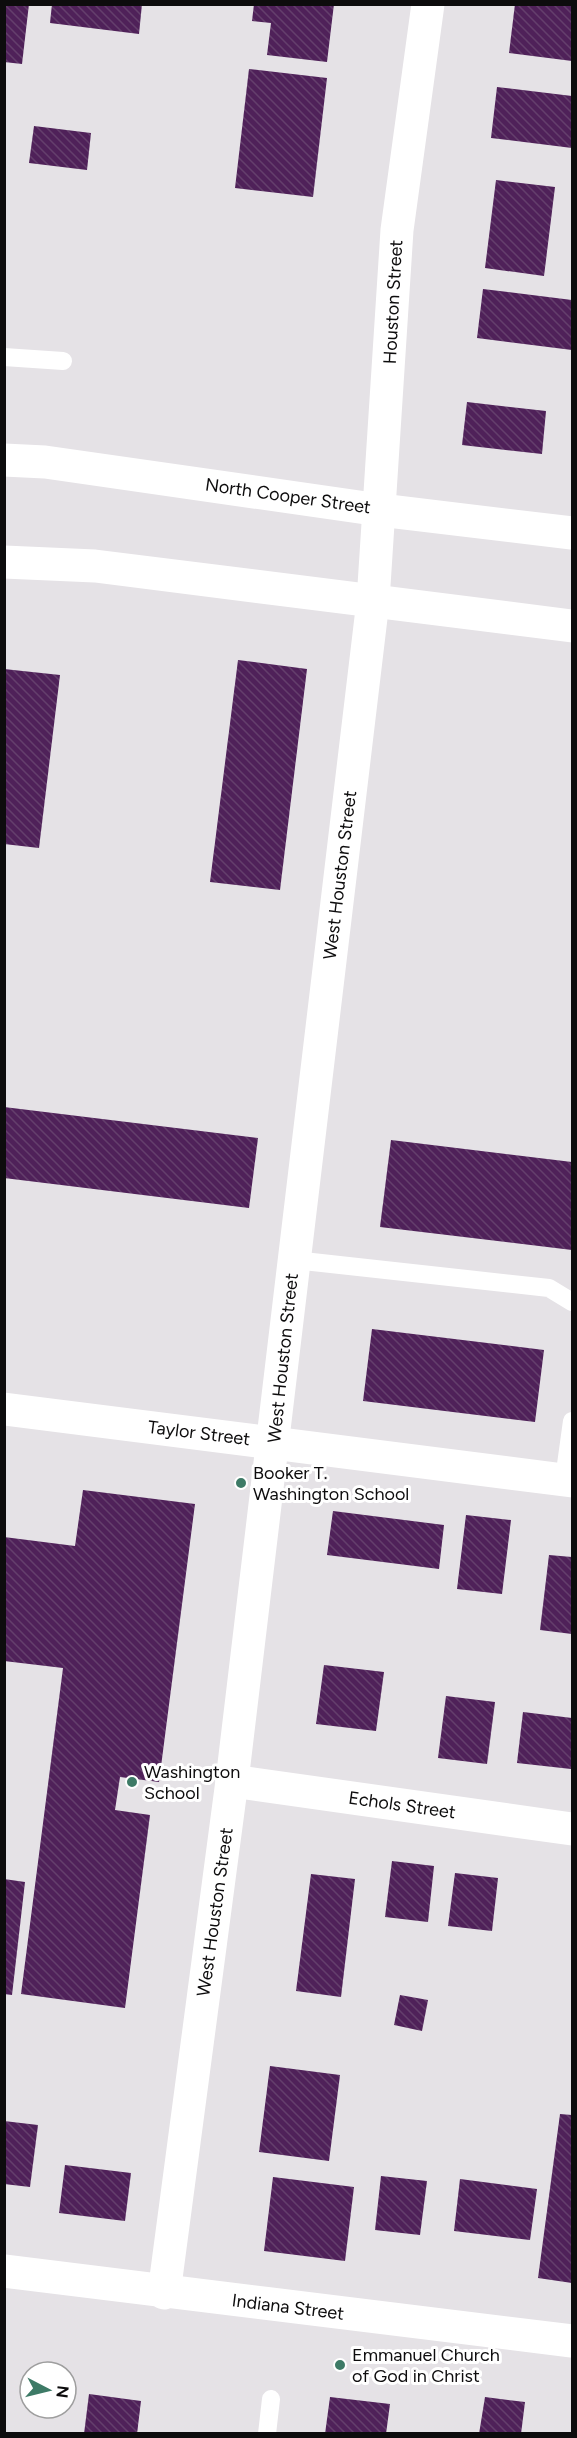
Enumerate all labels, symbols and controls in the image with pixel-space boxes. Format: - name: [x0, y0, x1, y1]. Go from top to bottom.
- street label: Houston Street: [379, 239, 407, 365]
- street label: North Cooper Street: [204, 473, 372, 519]
- street label: West Houston Street: [319, 789, 361, 961]
- street label: West Houston Street: [263, 1272, 303, 1444]
- street label: Taylor Street: [147, 1416, 251, 1450]
- place label: Booker T. Washington School: [253, 1462, 409, 1505]
- marker: Booker T. Washington School: [234, 1476, 248, 1490]
- place label: Washington School: [144, 1761, 240, 1804]
- marker: Washington School: [125, 1775, 139, 1789]
- street label: Echols Street: [347, 1787, 457, 1823]
- street label: West Houston Street: [192, 1826, 238, 1998]
- street label: Indiana Street: [231, 2289, 346, 2325]
- place label: Emmanuel Church of God in Christ: [352, 2344, 500, 2387]
- marker: Emmanuel Church of God in Christ: [333, 2358, 347, 2372]
- north arrow: [18, 2360, 78, 2420]
- text: N: [52, 2384, 73, 2399]

